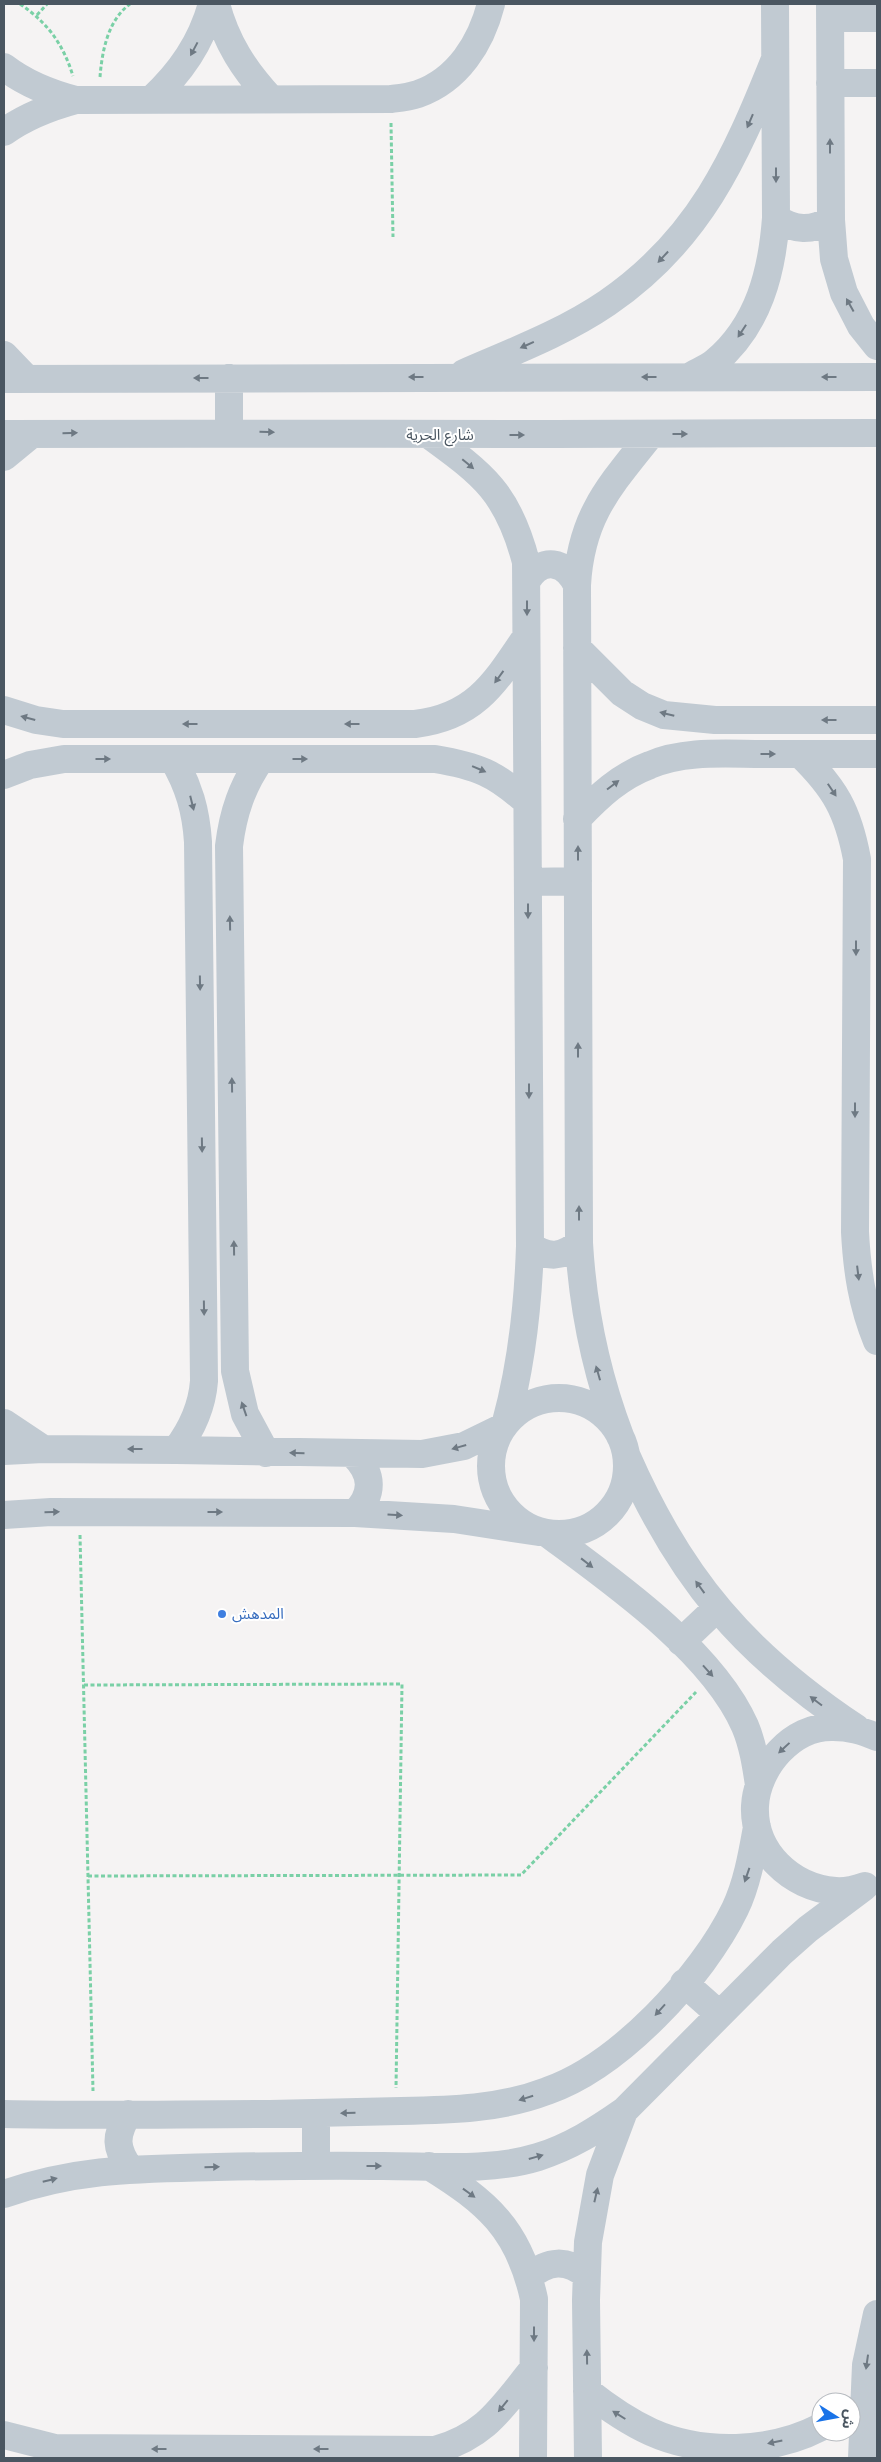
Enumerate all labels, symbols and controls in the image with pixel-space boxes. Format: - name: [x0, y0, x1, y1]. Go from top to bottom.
- one-way arrow: [190, 42, 199, 56]
- one-way arrow: [746, 114, 754, 129]
- one-way arrow: [826, 138, 834, 154]
- one-way arrow: [772, 167, 780, 183]
- one-way arrow: [657, 250, 669, 262]
- one-way arrow: [846, 298, 854, 313]
- one-way arrow: [738, 324, 747, 337]
- one-way arrow: [520, 341, 534, 349]
- one-way arrow: [640, 373, 656, 381]
- one-way arrow: [820, 373, 836, 381]
- one-way arrow: [193, 374, 209, 382]
- one-way arrow: [408, 374, 424, 382]
- street label: شارع الحرية: [406, 426, 474, 447]
- one-way arrow: [62, 429, 78, 437]
- one-way arrow: [260, 429, 276, 437]
- one-way arrow: [672, 430, 688, 438]
- one-way arrow: [510, 431, 526, 439]
- one-way arrow: [461, 459, 474, 470]
- one-way arrow: [523, 600, 531, 616]
- one-way arrow: [494, 670, 504, 684]
- one-way arrow: [659, 710, 674, 718]
- one-way arrow: [20, 714, 35, 722]
- one-way arrow: [820, 716, 836, 724]
- one-way arrow: [181, 720, 197, 728]
- one-way arrow: [344, 720, 360, 728]
- one-way arrow: [761, 750, 777, 758]
- one-way arrow: [95, 755, 111, 763]
- one-way arrow: [292, 755, 308, 763]
- one-way arrow: [472, 765, 486, 773]
- one-way arrow: [606, 780, 620, 790]
- one-way arrow: [828, 784, 837, 797]
- one-way arrow: [189, 796, 197, 811]
- one-way arrow: [574, 844, 582, 860]
- one-way arrow: [524, 903, 532, 919]
- one-way arrow: [226, 915, 234, 931]
- one-way arrow: [852, 940, 860, 956]
- one-way arrow: [196, 975, 204, 991]
- one-way arrow: [574, 1042, 582, 1058]
- one-way arrow: [228, 1077, 236, 1093]
- one-way arrow: [525, 1083, 533, 1099]
- one-way arrow: [851, 1103, 859, 1119]
- one-way arrow: [198, 1138, 206, 1154]
- one-way arrow: [575, 1204, 583, 1220]
- one-way arrow: [230, 1240, 238, 1256]
- one-way arrow: [854, 1265, 862, 1281]
- one-way arrow: [200, 1300, 208, 1316]
- one-way arrow: [594, 1366, 602, 1381]
- one-way arrow: [240, 1401, 248, 1416]
- one-way arrow: [451, 1443, 466, 1451]
- one-way arrow: [127, 1445, 143, 1453]
- one-way arrow: [289, 1449, 305, 1457]
- one-way arrow: [45, 1508, 61, 1516]
- one-way arrow: [207, 1508, 223, 1516]
- one-way arrow: [387, 1511, 403, 1519]
- one-way arrow: [581, 1557, 594, 1568]
- one-way arrow: [695, 1581, 706, 1594]
- place label: المدهش: [232, 1605, 284, 1623]
- marker: المدهش: [216, 1608, 228, 1620]
- one-way arrow: [702, 1665, 714, 1677]
- one-way arrow: [809, 1696, 823, 1706]
- one-way arrow: [778, 1742, 790, 1754]
- one-way arrow: [743, 1867, 751, 1882]
- one-way arrow: [654, 2003, 666, 2015]
- one-way arrow: [519, 2094, 534, 2102]
- one-way arrow: [339, 2109, 355, 2117]
- one-way arrow: [528, 2153, 543, 2161]
- one-way arrow: [367, 2162, 383, 2170]
- one-way arrow: [204, 2163, 220, 2171]
- one-way arrow: [43, 2176, 58, 2184]
- one-way arrow: [462, 2188, 476, 2198]
- one-way arrow: [592, 2188, 600, 2203]
- one-way arrow: [530, 2326, 538, 2342]
- one-way arrow: [582, 2349, 590, 2365]
- one-way arrow: [863, 2354, 871, 2370]
- north arrow: [811, 2392, 861, 2442]
- one-way arrow: [498, 2399, 509, 2412]
- text: ش: [839, 2409, 858, 2430]
- one-way arrow: [613, 2410, 626, 2419]
- one-way arrow: [767, 2439, 783, 2447]
- one-way arrow: [150, 2445, 166, 2453]
- one-way arrow: [313, 2445, 329, 2453]

